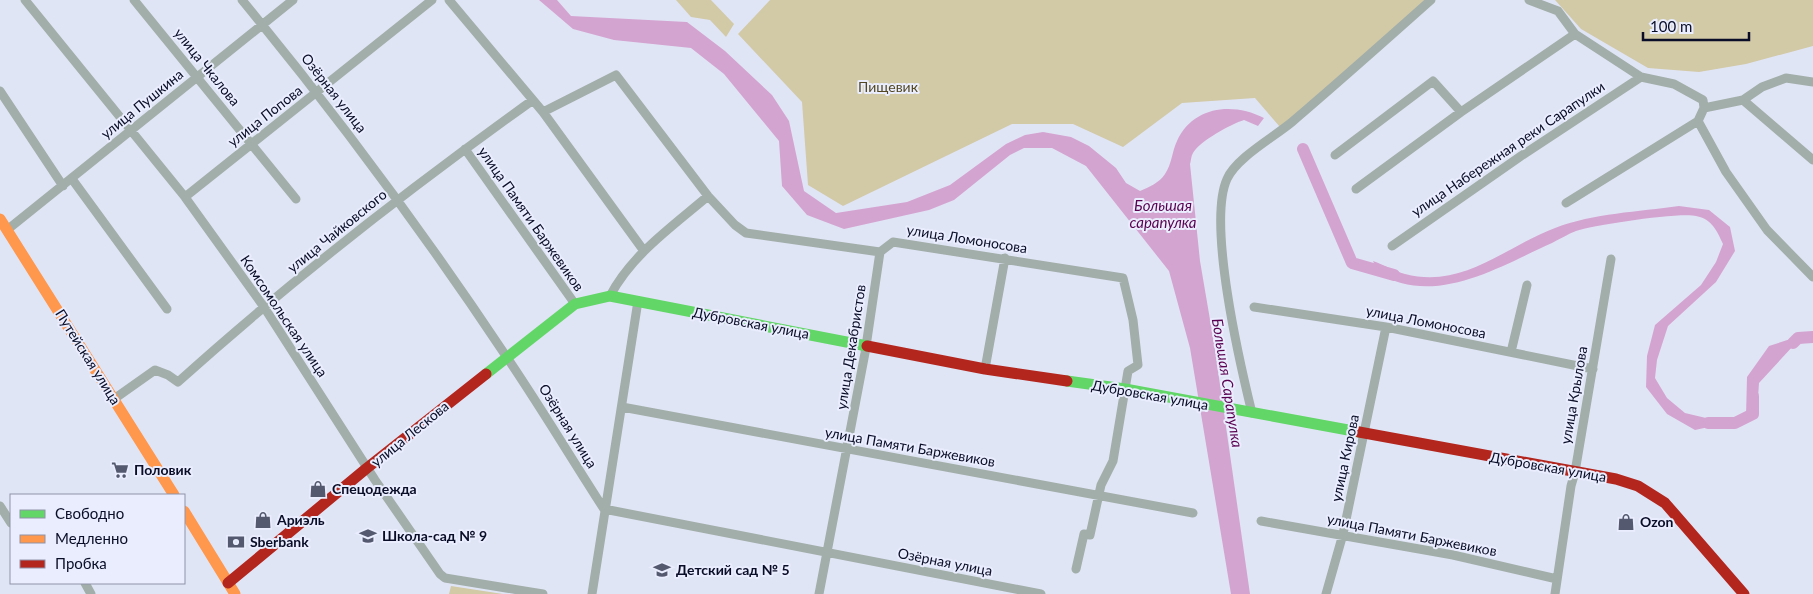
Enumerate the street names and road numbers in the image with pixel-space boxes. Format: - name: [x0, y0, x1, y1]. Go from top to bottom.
- street label: улица Чкалова: [171, 24, 244, 109]
- street label: Озёрная улица: [298, 50, 371, 136]
- street label: улица Пушкина: [97, 65, 186, 142]
- street label: улица Набережная реки Сарапулки: [1408, 77, 1608, 220]
- street label: улица Попова: [224, 81, 305, 150]
- street label: улица Памяти Баржевиков: [475, 143, 588, 294]
- street label: улица Чайковского: [284, 185, 390, 276]
- street label: улица Ломоносова: [906, 221, 1029, 256]
- street label: Комсомольская улица: [237, 252, 332, 380]
- street label: улица Декабристов: [832, 283, 869, 411]
- street label: улица Ломоносова: [1365, 302, 1488, 341]
- street label: Дубровская улица: [692, 303, 811, 342]
- street label: Путейская улица: [52, 306, 125, 408]
- street label: улица Крылова: [1557, 345, 1590, 445]
- street label: Дубровская улица: [1090, 376, 1210, 413]
- street label: Озёрная улица: [536, 380, 601, 471]
- street label: улица Лескова: [368, 397, 452, 470]
- street label: улица Кирова: [1327, 413, 1362, 503]
- street label: улица Памяти Баржевиков: [824, 423, 997, 470]
- street label: Дубровская улица: [1488, 448, 1608, 485]
- street label: улица Памяти Баржевиков: [1326, 510, 1498, 559]
- street label: Озёрная улица: [896, 544, 994, 579]

